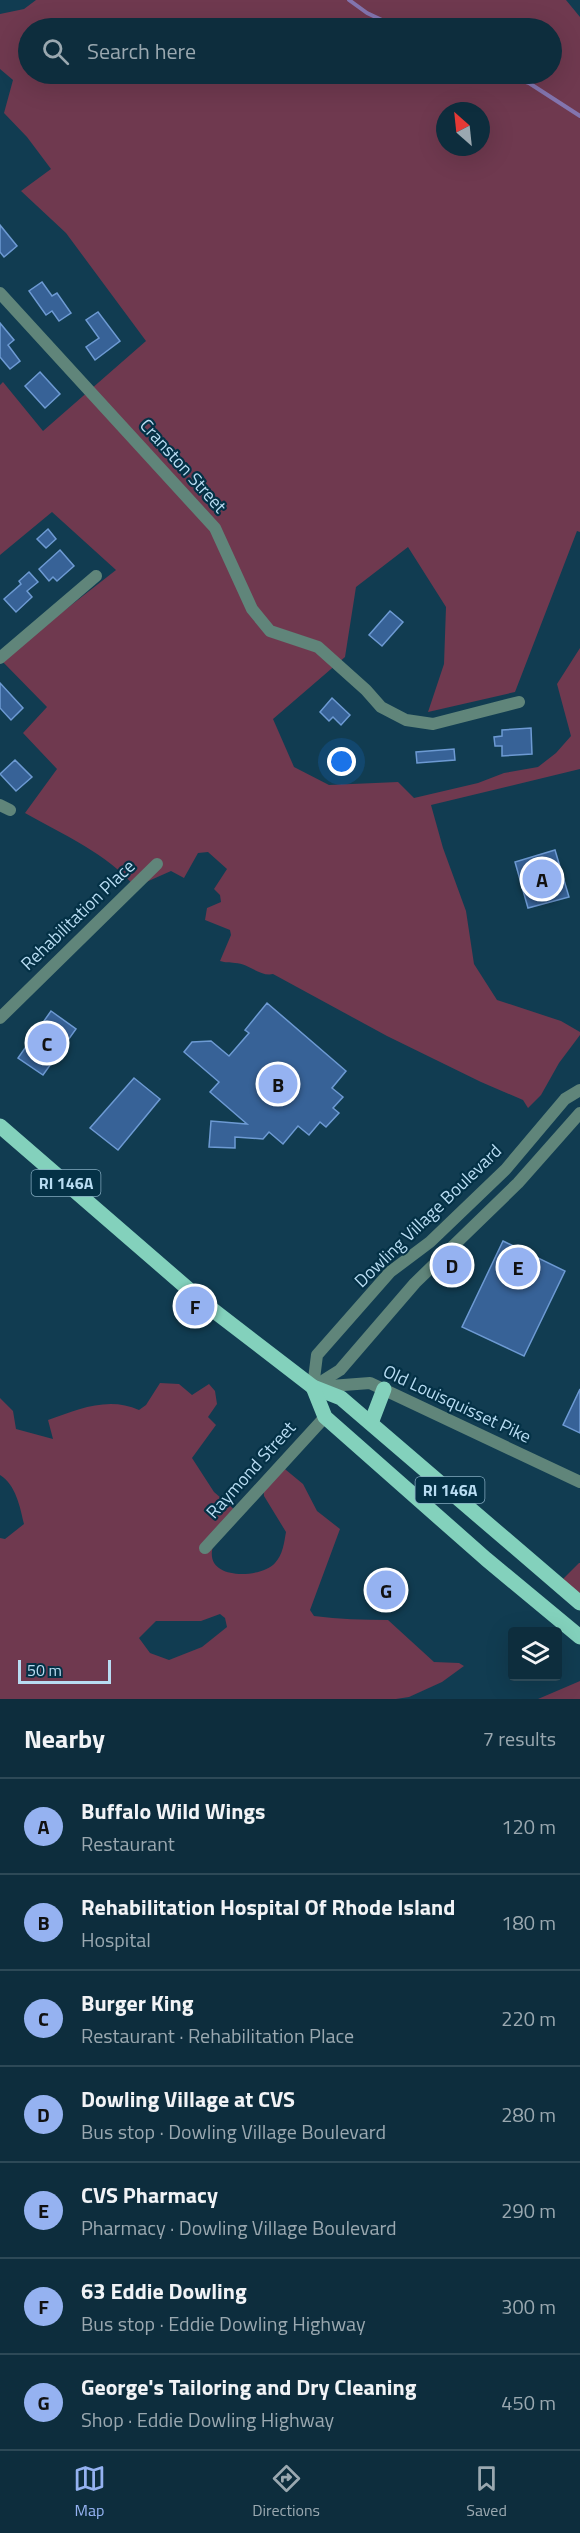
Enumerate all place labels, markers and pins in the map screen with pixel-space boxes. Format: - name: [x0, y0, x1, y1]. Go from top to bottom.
- pin: A: [522, 856, 562, 902]
- pin: C: [28, 1020, 66, 1066]
- pin: B: [258, 1062, 298, 1106]
- pin: D: [432, 1242, 472, 1288]
- pin: E: [498, 1244, 538, 1290]
- pin: F: [176, 1284, 214, 1328]
- pin: G: [366, 1568, 406, 1612]

